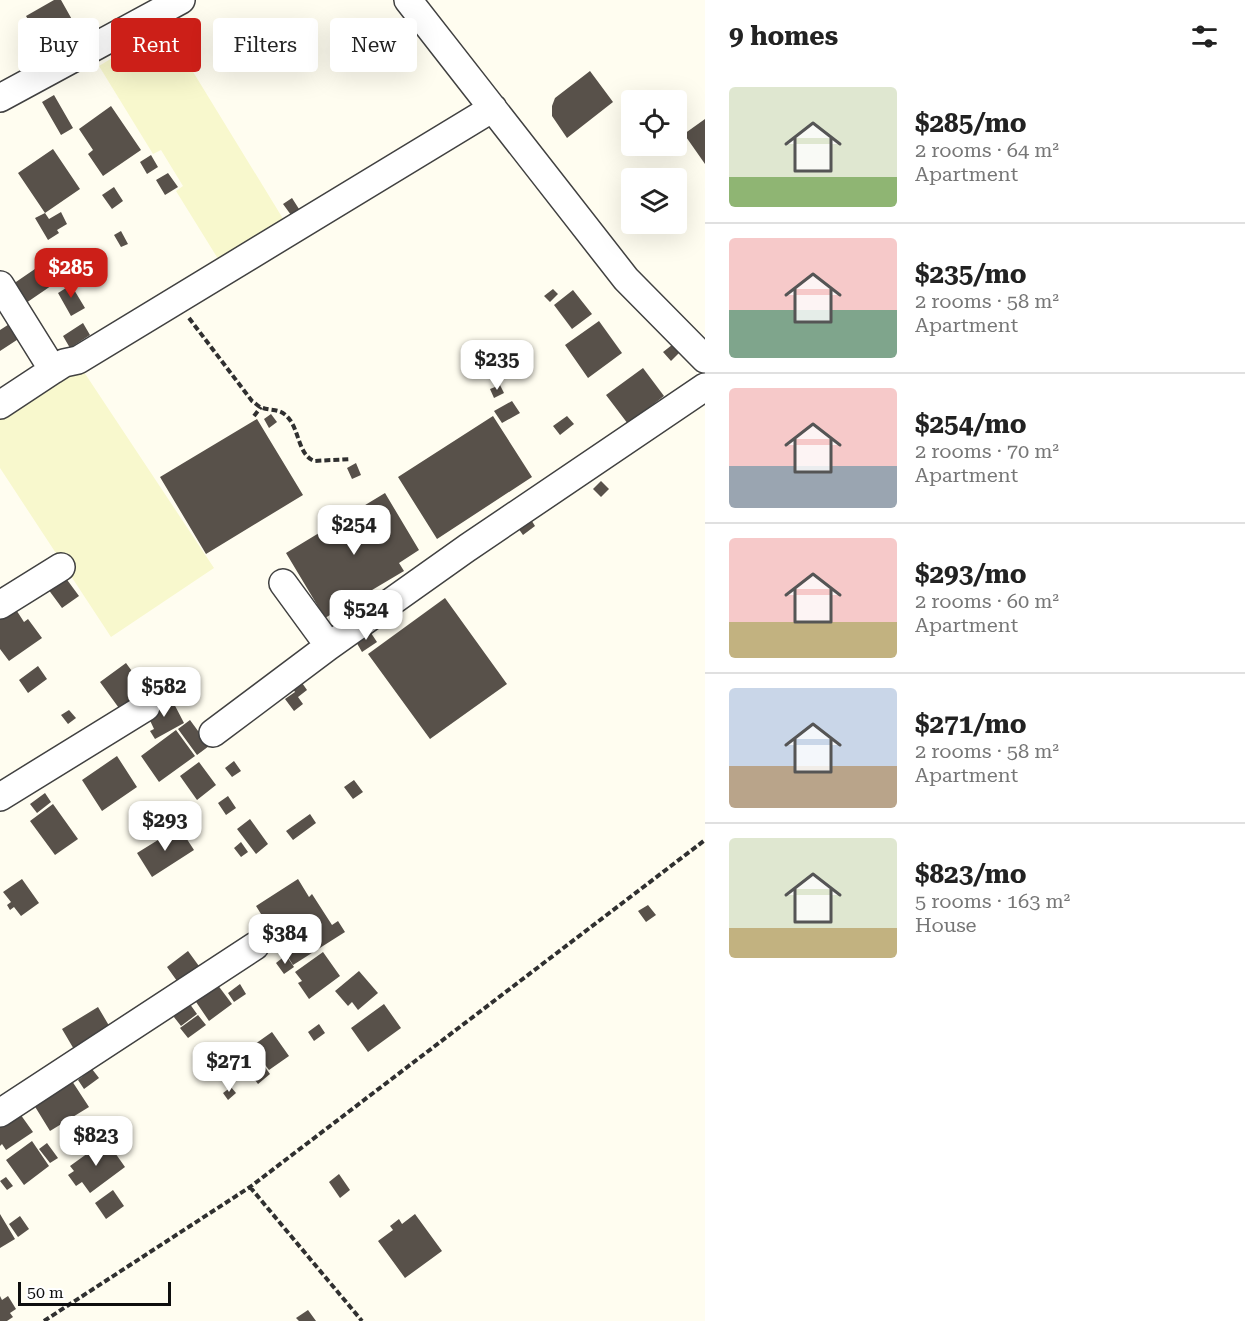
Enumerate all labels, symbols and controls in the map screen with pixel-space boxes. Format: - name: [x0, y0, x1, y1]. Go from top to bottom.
- chip: Buy: [18, 18, 99, 72]
- chip: Rent: [111, 18, 201, 72]
- chip: Filters: [213, 18, 318, 72]
- chip: New: [330, 18, 417, 72]
- icon: filters: [1188, 20, 1221, 53]
- text: 9 homes: [729, 21, 838, 51]
- map controls: [621, 90, 687, 234]
- button: locate: [621, 90, 687, 156]
- text: $285/mo: [915, 108, 1027, 138]
- icon: home: [777, 111, 849, 183]
- text: 2 rooms · 64 m²: [915, 138, 1059, 162]
- text: Apartment: [915, 162, 1018, 186]
- button: layers: [621, 168, 687, 234]
- pin: $285: [35, 248, 107, 299]
- text: $285: [49, 255, 93, 279]
- text: $235/mo: [915, 259, 1027, 289]
- icon: home: [777, 262, 849, 334]
- text: 2 rooms · 58 m²: [915, 289, 1059, 313]
- text: Apartment: [915, 313, 1018, 337]
- pin: $235: [461, 340, 533, 391]
- text: $235: [475, 347, 519, 371]
- text: $254/mo: [915, 409, 1027, 439]
- icon: home: [777, 412, 849, 484]
- text: 2 rooms · 70 m²: [915, 439, 1059, 463]
- text: Apartment: [915, 463, 1018, 487]
- pin: $254: [318, 505, 390, 556]
- text: $254: [332, 512, 376, 536]
- text: $293/mo: [915, 559, 1027, 589]
- icon: home: [777, 562, 849, 634]
- text: 2 rooms · 60 m²: [915, 589, 1059, 613]
- pin: $524: [330, 590, 402, 641]
- text: $524: [344, 597, 388, 621]
- text: Apartment: [915, 613, 1018, 637]
- pin: $582: [128, 667, 200, 718]
- text: $582: [142, 674, 186, 698]
- text: $271/mo: [915, 709, 1027, 739]
- icon: home: [777, 712, 849, 784]
- text: 2 rooms · 58 m²: [915, 739, 1059, 763]
- text: Apartment: [915, 763, 1018, 787]
- pin: $293: [129, 801, 201, 852]
- text: $293: [143, 808, 187, 832]
- text: $823/mo: [915, 859, 1027, 889]
- icon: home: [777, 862, 849, 934]
- text: 5 rooms · 163 m²: [915, 889, 1070, 913]
- text: House: [915, 913, 977, 937]
- pin: $384: [249, 914, 321, 965]
- text: $384: [263, 921, 307, 945]
- pin: $271: [193, 1042, 265, 1093]
- text: $271: [207, 1049, 251, 1073]
- pin: $823: [60, 1116, 132, 1167]
- text: $823: [74, 1123, 118, 1147]
- scale bar: [18, 1279, 171, 1306]
- text: 50 m: [27, 1283, 64, 1302]

